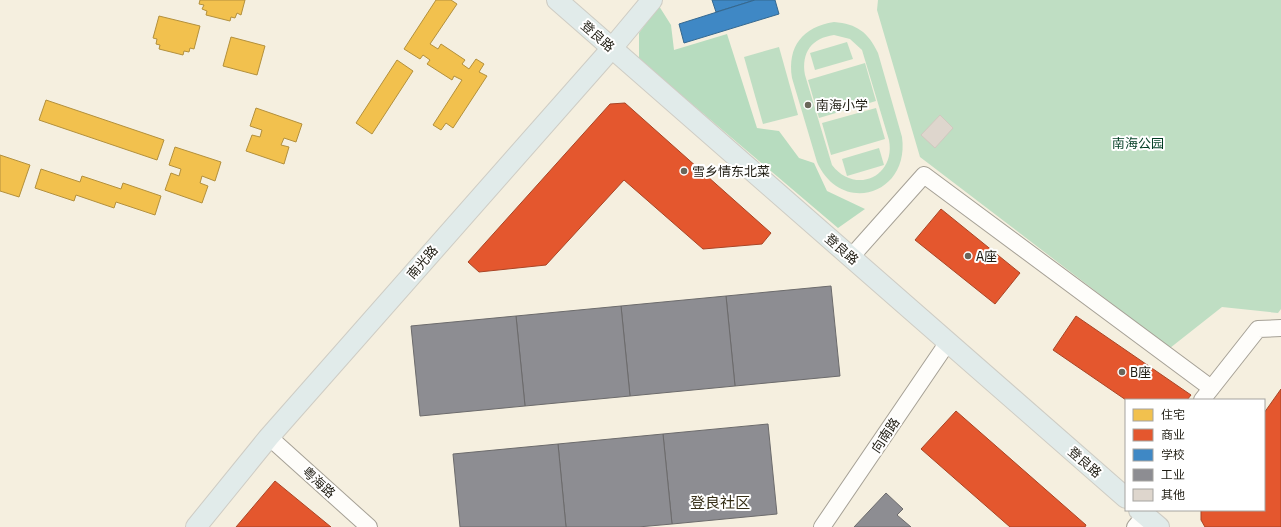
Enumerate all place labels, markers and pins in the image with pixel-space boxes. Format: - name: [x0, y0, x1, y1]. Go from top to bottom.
- place label: 南海小学: [816, 97, 868, 113]
- marker: 南海小学: [803, 100, 813, 110]
- place label: 雪乡情东北菜: [692, 163, 770, 179]
- marker: 雪乡情东北菜: [679, 166, 689, 176]
- place label: A座: [976, 248, 997, 264]
- marker: A座: [963, 251, 973, 261]
- place label: B座: [1130, 364, 1151, 380]
- marker: B座: [1117, 367, 1127, 377]

